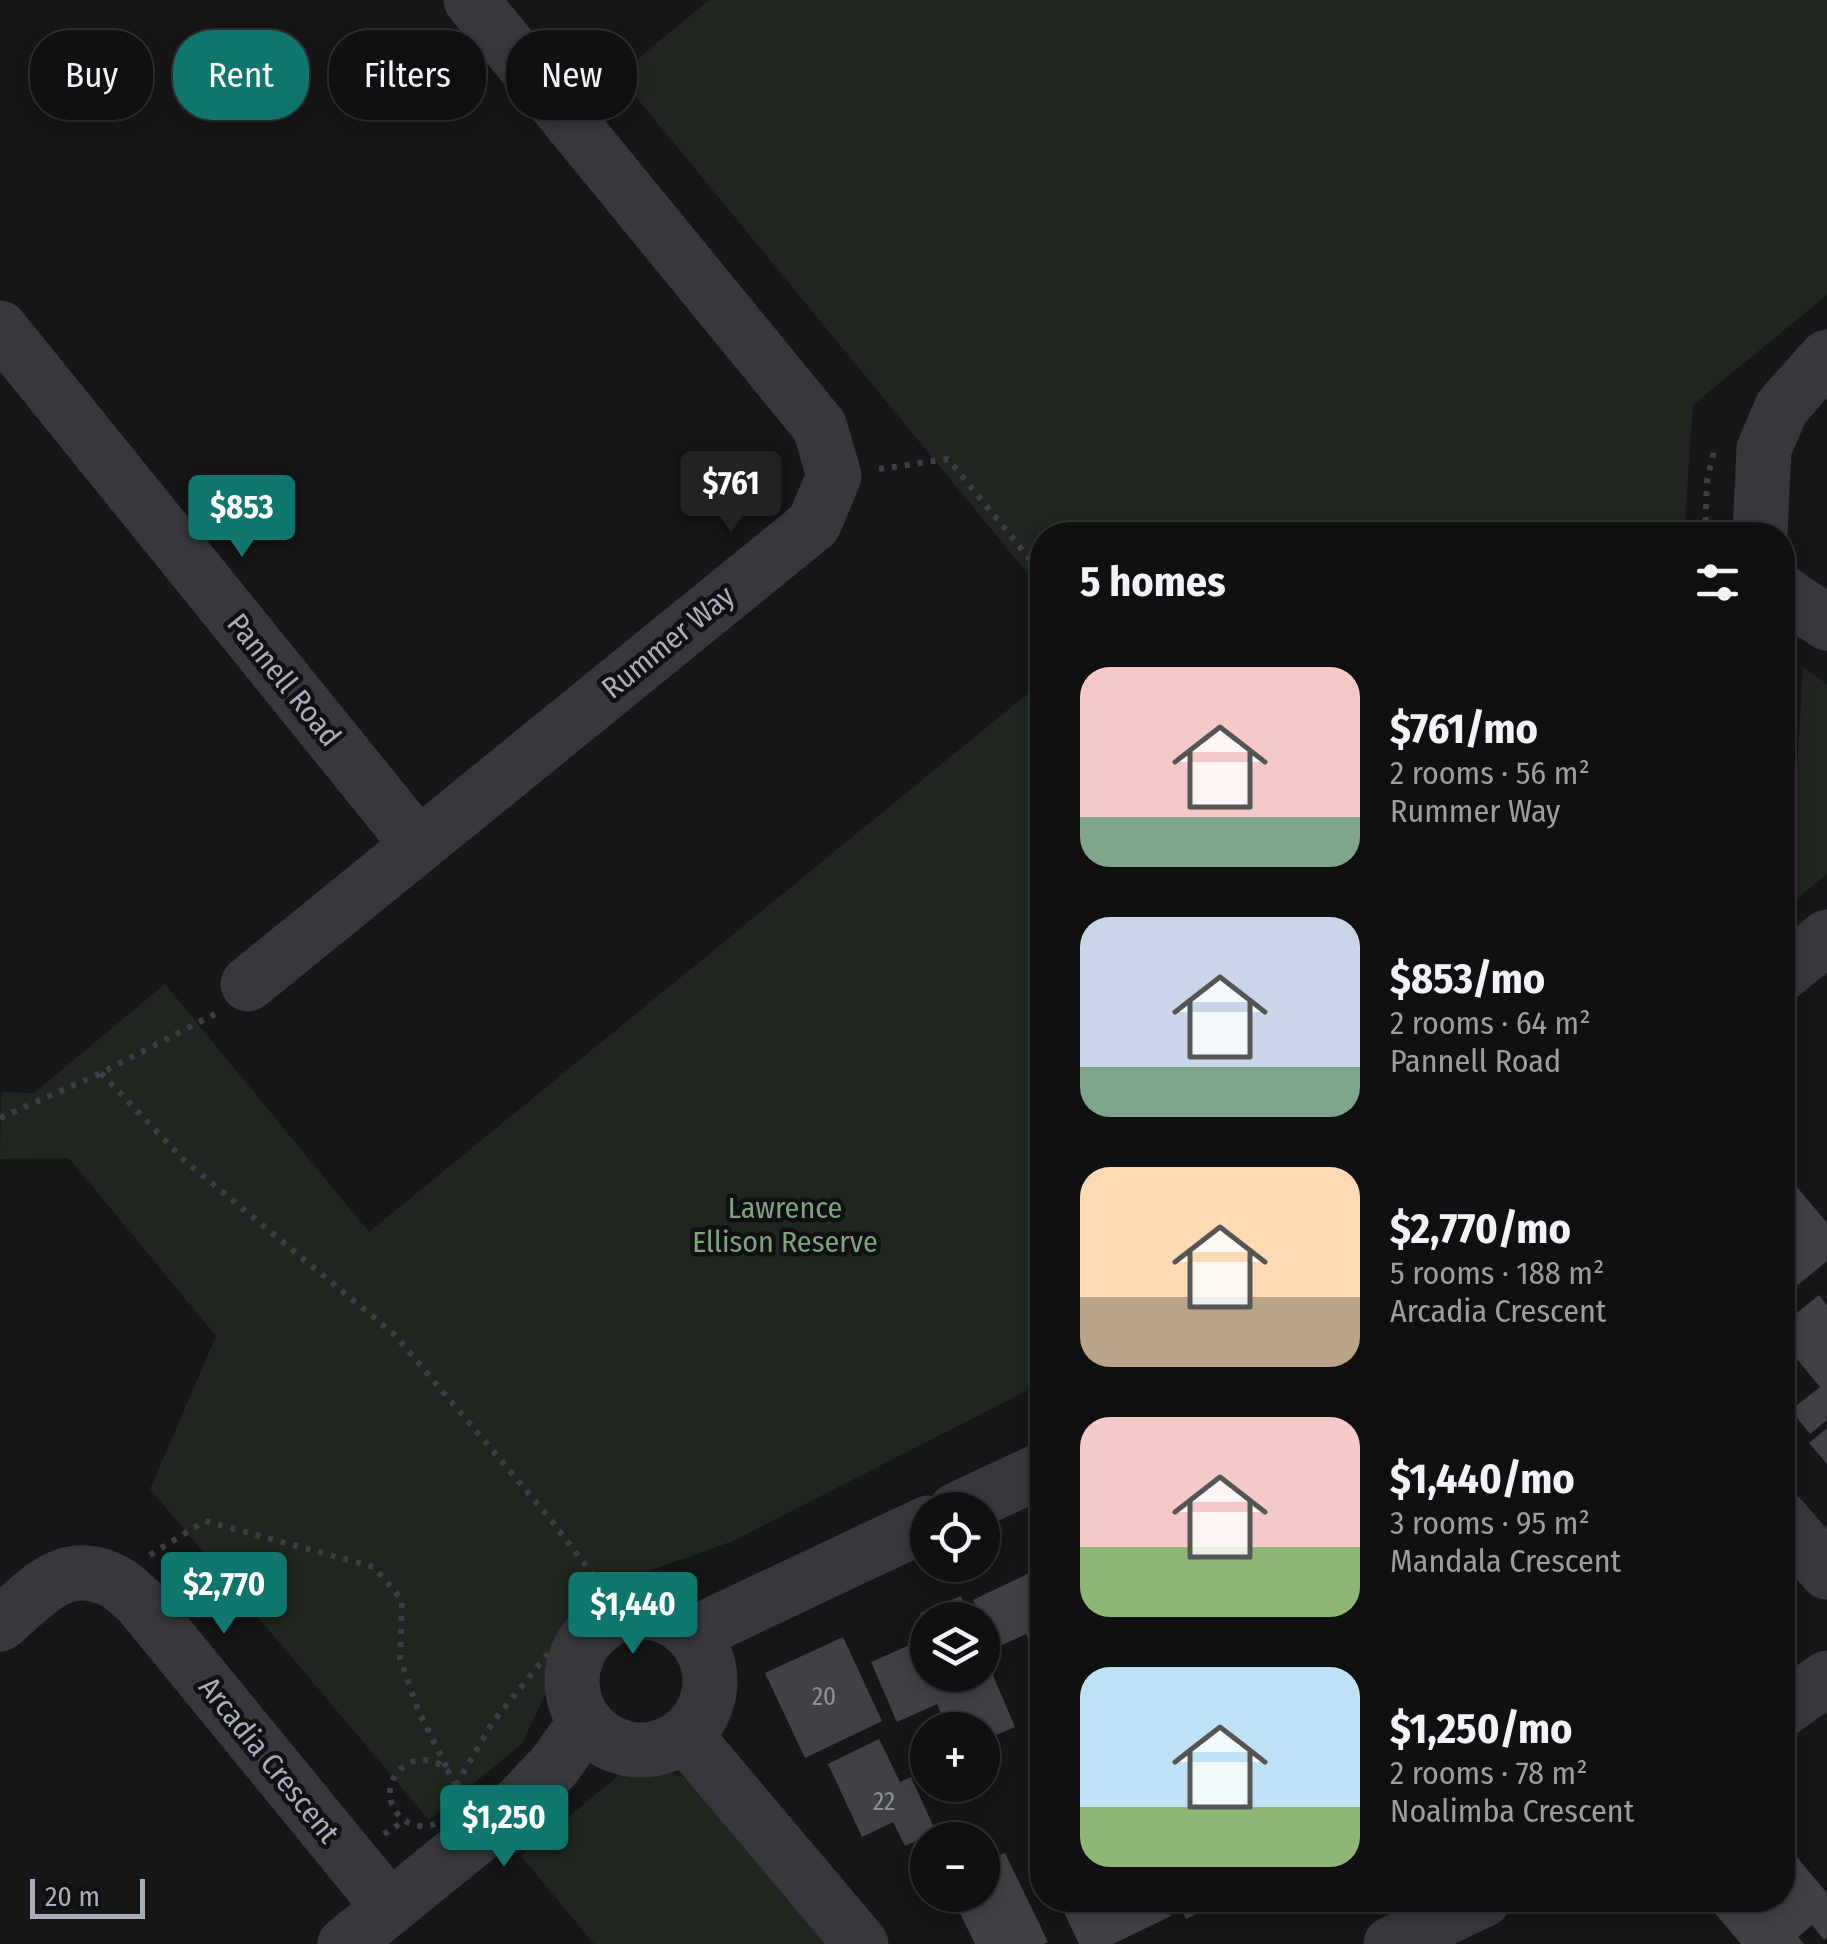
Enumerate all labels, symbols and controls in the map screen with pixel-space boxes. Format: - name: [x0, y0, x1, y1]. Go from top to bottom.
- chip: Buy: [30, 30, 153, 120]
- chip: Rent: [173, 30, 309, 120]
- chip: Filters: [329, 30, 486, 120]
- chip: New: [506, 30, 637, 120]
- pin: $761: [672, 451, 790, 536]
- text: $761: [702, 464, 760, 502]
- pin: $853: [183, 475, 301, 560]
- text: $853: [210, 488, 274, 526]
- icon: filters: [1690, 555, 1745, 610]
- text: 5 homes: [1080, 557, 1226, 607]
- street label: Rummer Way: [595, 577, 742, 706]
- street label: Pannell Road: [220, 606, 348, 754]
- text: $761/mo: [1390, 704, 1538, 754]
- icon: home: [1160, 707, 1280, 827]
- text: 2 rooms · 56 m²: [1390, 754, 1590, 792]
- text: Rummer Way: [1390, 792, 1560, 830]
- text: $853/mo: [1390, 954, 1545, 1004]
- icon: home: [1160, 957, 1280, 1077]
- text: 2 rooms · 64 m²: [1390, 1004, 1591, 1042]
- text: Pannell Road: [1390, 1042, 1561, 1080]
- park label: Lawrence Ellison Reserve: [692, 1190, 878, 1260]
- text: $2,770/mo: [1390, 1204, 1571, 1254]
- icon: home: [1160, 1207, 1280, 1327]
- text: 5 rooms · 188 m²: [1390, 1254, 1604, 1292]
- text: Arcadia Crescent: [1390, 1292, 1606, 1330]
- text: $1,440/mo: [1390, 1454, 1575, 1504]
- icon: home: [1160, 1457, 1280, 1577]
- map controls: [910, 1492, 1000, 1912]
- button: locate: [910, 1492, 1000, 1582]
- text: 3 rooms · 95 m²: [1390, 1504, 1590, 1542]
- text: Mandala Crescent: [1390, 1542, 1621, 1580]
- pin: $2,770: [143, 1552, 305, 1637]
- text: $2,770: [183, 1565, 265, 1603]
- pin: $1,440: [552, 1572, 714, 1657]
- text: $1,440: [590, 1585, 676, 1623]
- button: layers: [910, 1602, 1000, 1692]
- street label: Arcadia Crescent: [191, 1670, 347, 1850]
- house number: 20: [812, 1682, 836, 1712]
- text: $1,250/mo: [1390, 1704, 1573, 1754]
- icon: home: [1160, 1707, 1280, 1827]
- button: +: [910, 1712, 1000, 1802]
- text: 2 rooms · 78 m²: [1390, 1754, 1588, 1792]
- pin: $1,250: [423, 1785, 585, 1870]
- house number: 22: [873, 1787, 895, 1817]
- text: Noalimba Crescent: [1390, 1792, 1634, 1830]
- text: $1,250: [462, 1798, 546, 1836]
- button: −: [910, 1822, 1000, 1912]
- scale bar: [30, 1874, 145, 1918]
- text: 20 m: [45, 1880, 100, 1913]

